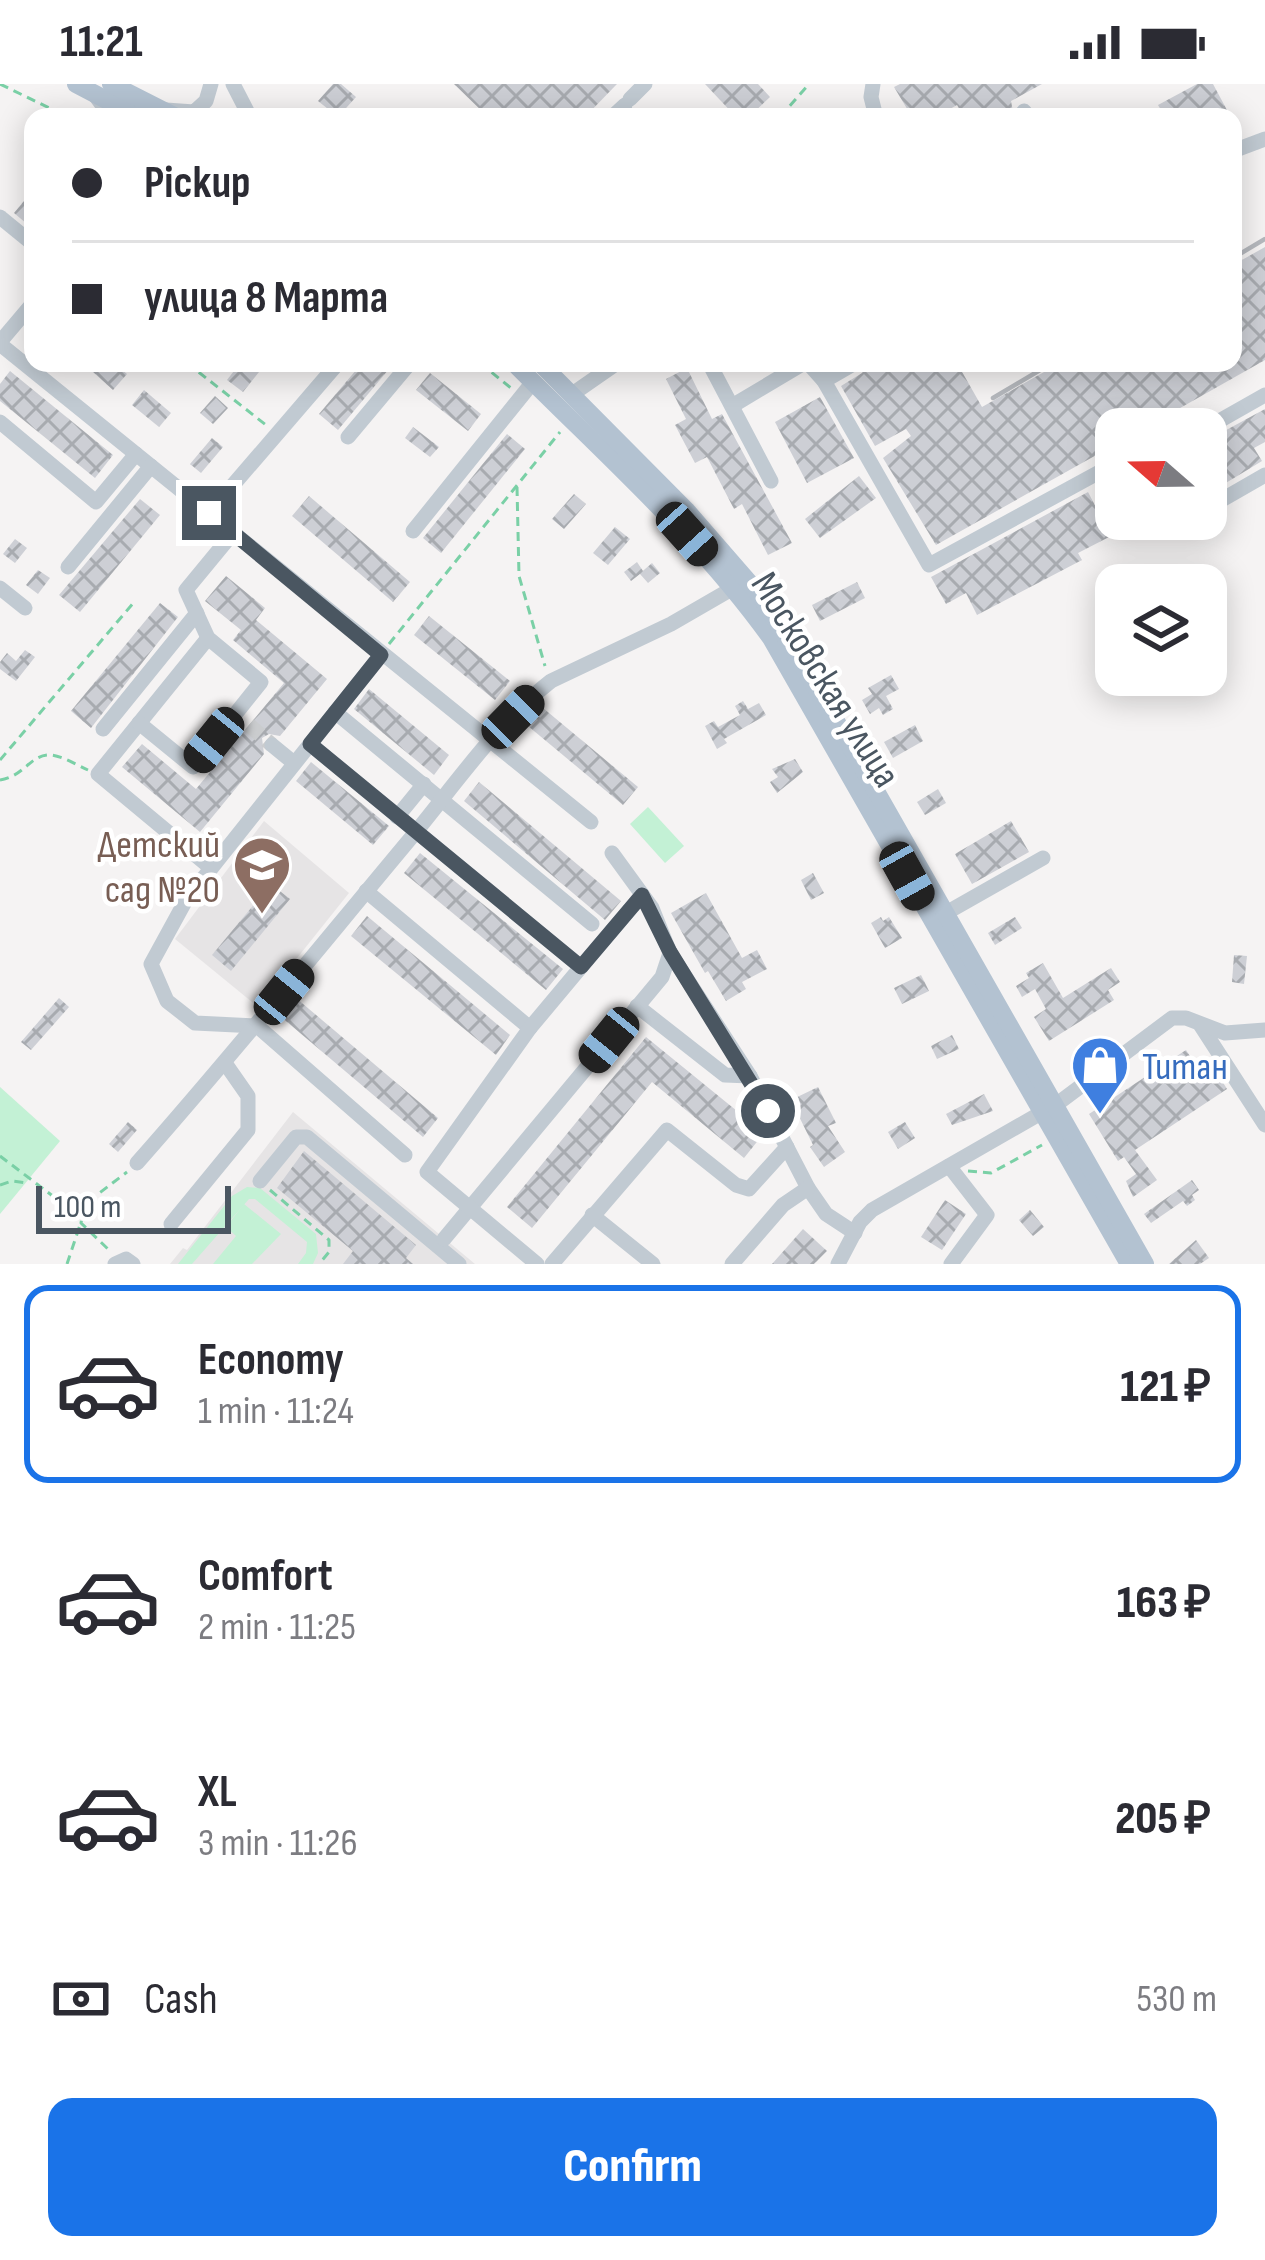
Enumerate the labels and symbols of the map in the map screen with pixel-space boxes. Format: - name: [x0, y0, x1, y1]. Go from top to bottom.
- north arrow: [1095, 408, 1227, 540]
- route end: [182, 486, 236, 540]
- car: [650, 495, 724, 573]
- street label: Московская улица: [740, 564, 910, 796]
- car: [475, 679, 551, 755]
- car: [177, 701, 251, 779]
- place label: Детский сад №20: [98, 822, 220, 914]
- school or university icon: Детский сад №20: [231, 834, 293, 916]
- car: [874, 836, 940, 916]
- car: [247, 953, 321, 1031]
- car: [572, 1001, 646, 1079]
- shop icon: Титан: [1069, 1034, 1131, 1116]
- place label: Титан: [1142, 1044, 1228, 1091]
- route start: [741, 1084, 795, 1138]
- scale bar: [36, 1180, 231, 1233]

